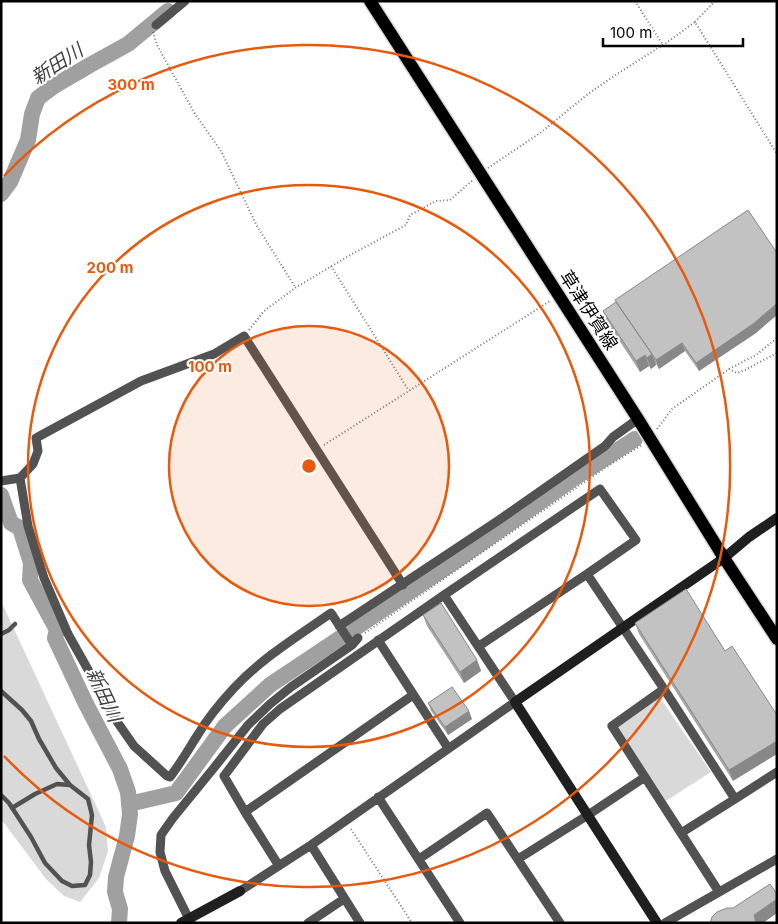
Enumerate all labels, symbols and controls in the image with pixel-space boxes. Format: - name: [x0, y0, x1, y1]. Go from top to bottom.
- scale bar: [603, 15, 743, 47]
- text: 100 m: [610, 23, 652, 42]
- water label: 新田川: [27, 38, 89, 89]
- text: 300 m: [107, 75, 155, 94]
- text: 200 m: [87, 258, 133, 277]
- street label: 草津伊賀線: [556, 267, 622, 353]
- text: 100 m: [188, 357, 232, 376]
- centre of rings: [300, 457, 318, 475]
- water label: 新田川: [82, 664, 127, 727]

